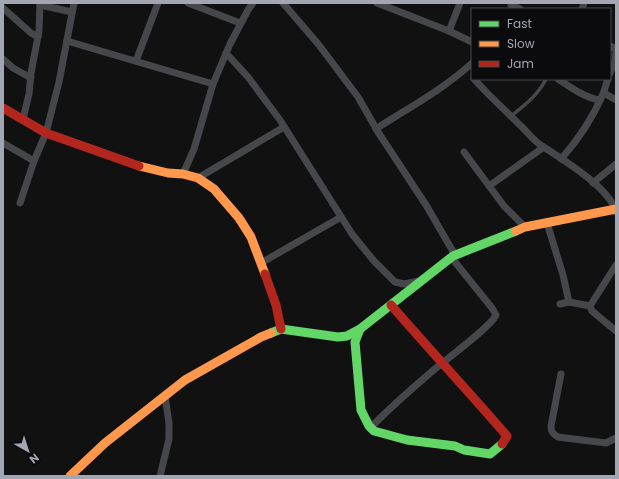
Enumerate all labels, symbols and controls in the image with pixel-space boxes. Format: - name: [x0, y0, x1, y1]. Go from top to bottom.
- legend: [471, 8, 611, 80]
- text: Fast: [507, 15, 532, 32]
- text: Slow: [507, 35, 535, 52]
- text: Jam: [507, 55, 534, 72]
- north arrow: [8, 431, 48, 471]
- text: N: [26, 450, 43, 468]

